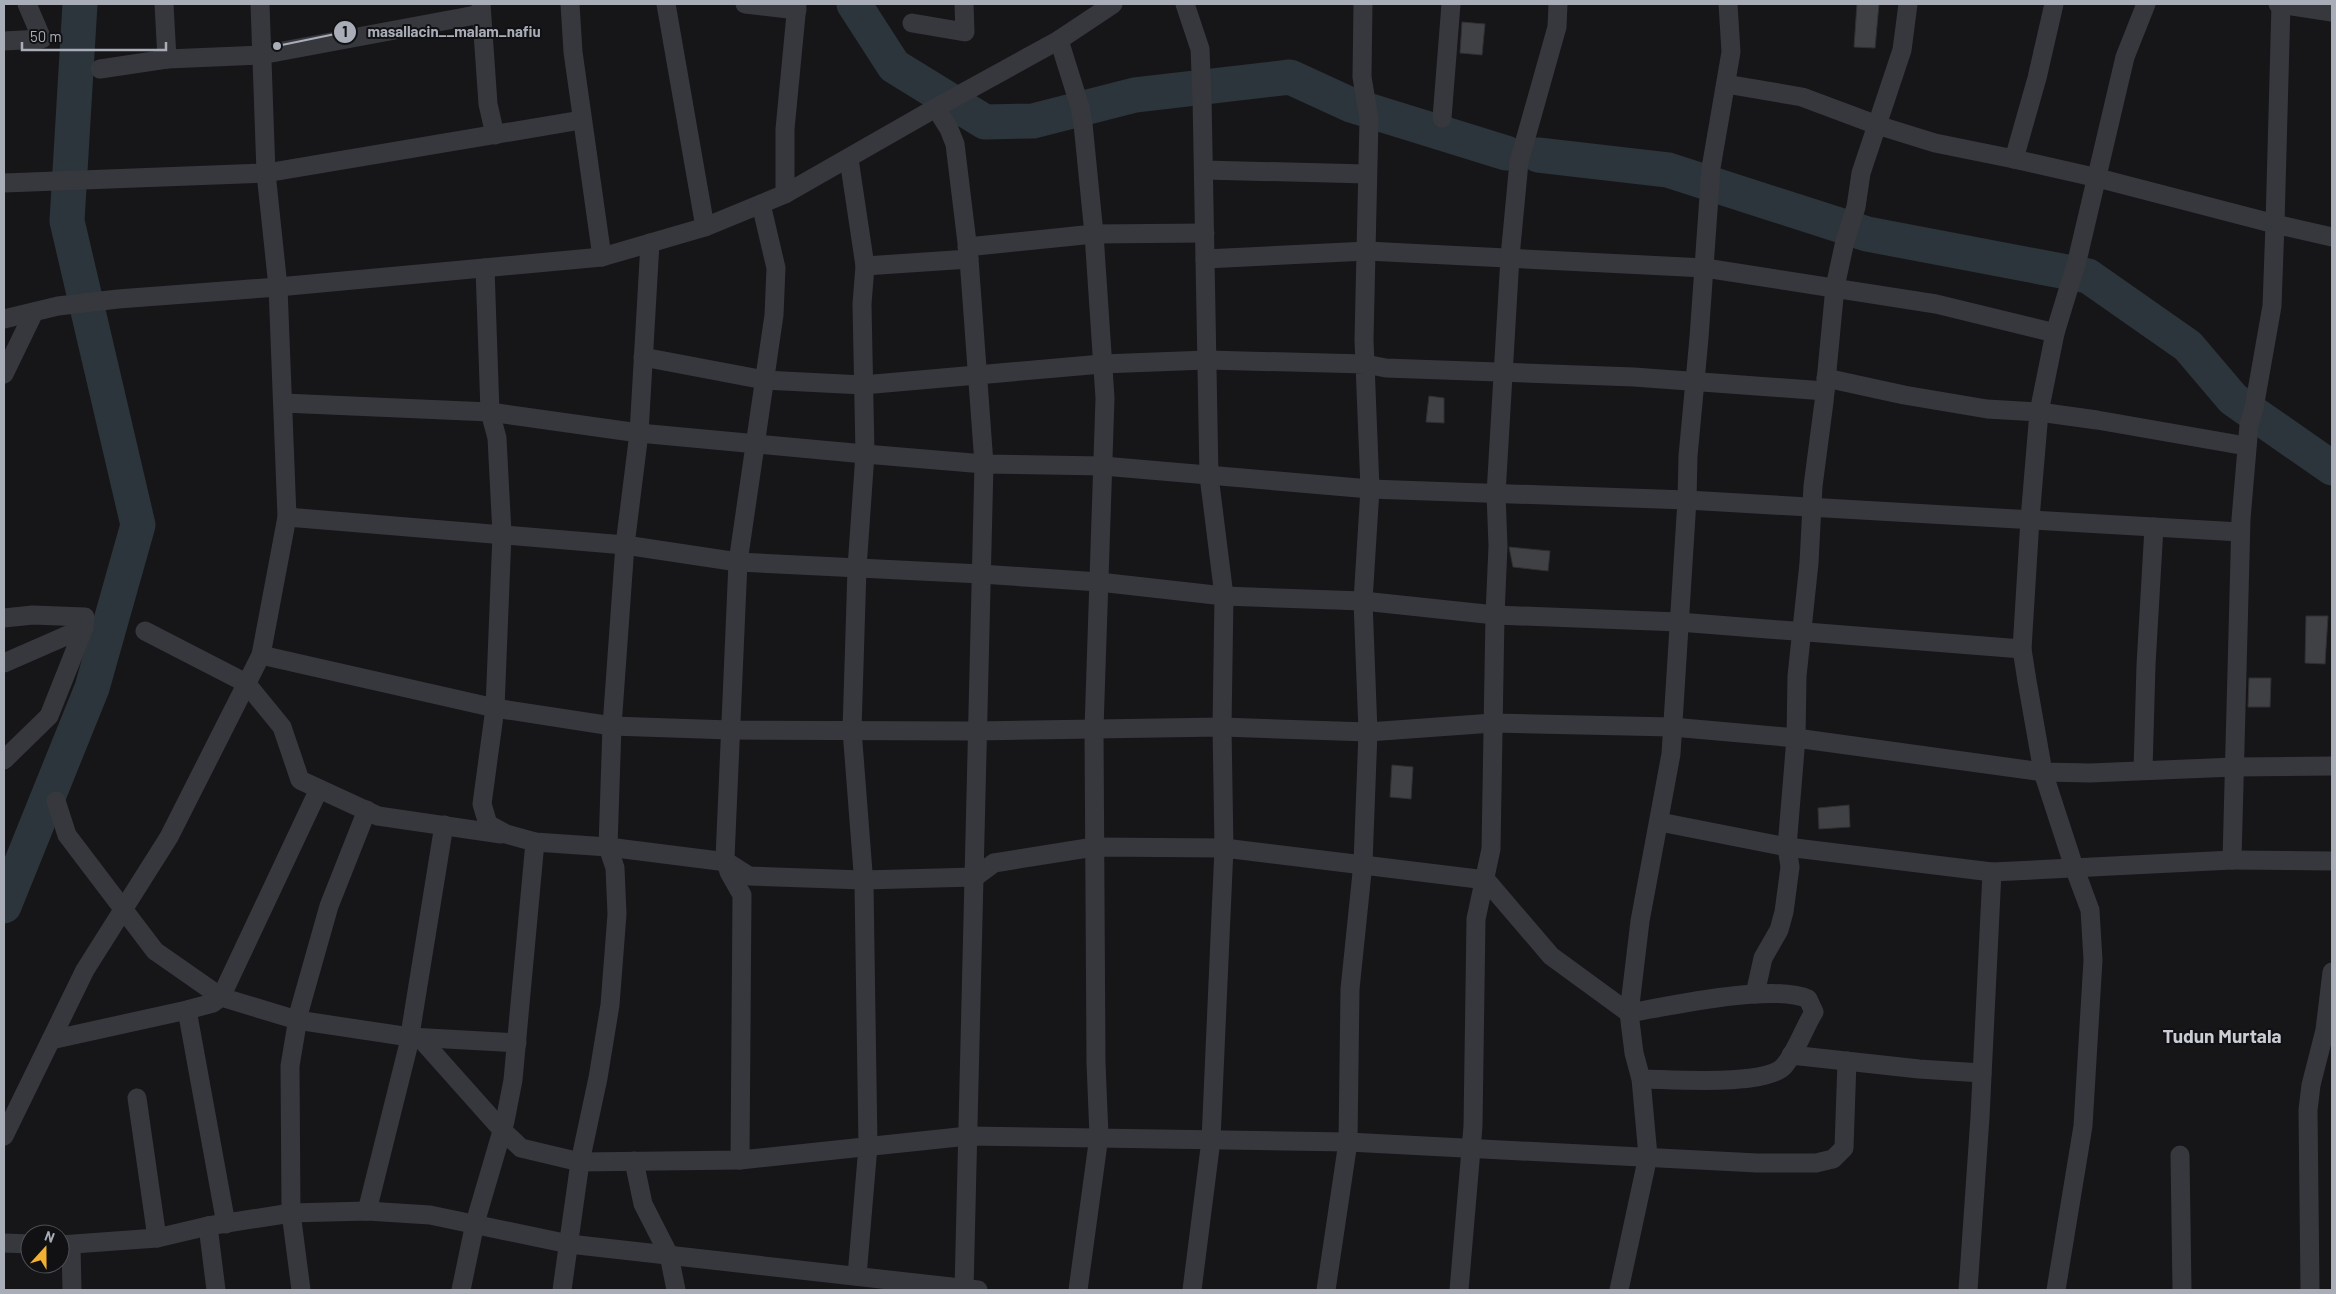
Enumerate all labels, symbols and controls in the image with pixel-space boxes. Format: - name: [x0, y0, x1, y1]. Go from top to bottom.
- callout: masallacin__malam_nafiu: [333, 17, 551, 47]
- scale bar: [22, 20, 166, 52]
- text: 1: [342, 22, 348, 40]
- text: masallacin__malam_nafiu: [367, 22, 541, 40]
- text: 50 m: [30, 27, 62, 45]
- district label: Tudun Murtala: [2162, 1024, 2282, 1047]
- north arrow: [20, 1224, 70, 1274]
- text: N: [42, 1227, 57, 1246]

